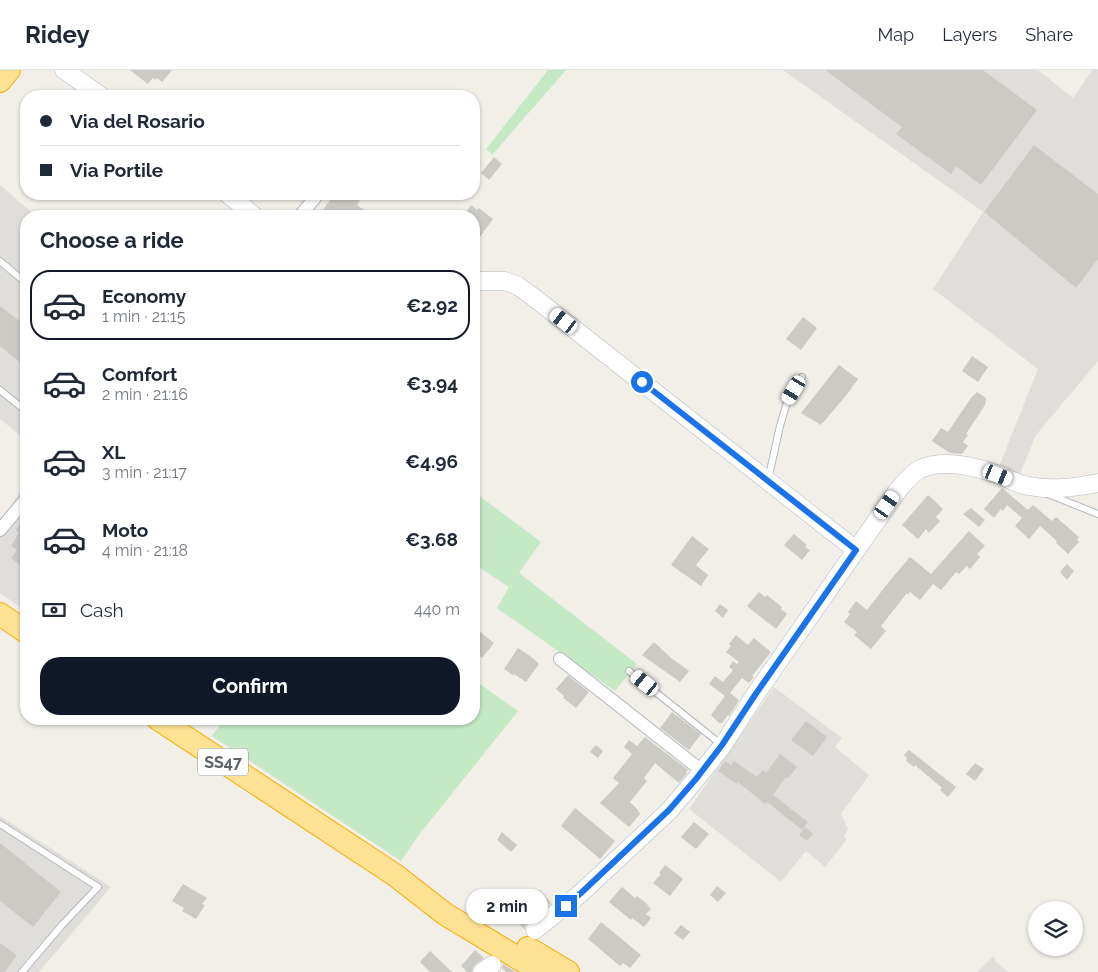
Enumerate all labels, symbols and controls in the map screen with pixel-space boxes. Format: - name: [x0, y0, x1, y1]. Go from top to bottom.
- text: Ridey: [25, 20, 90, 49]
- text: Map: [878, 24, 914, 45]
- text: Layers: [942, 24, 997, 45]
- text: Share: [1025, 24, 1073, 45]
- text: Via del Rosario: [70, 110, 205, 132]
- text: Via Portile: [70, 159, 163, 181]
- text: Choose a ride: [40, 227, 184, 253]
- icon: car: [42, 283, 87, 328]
- text: Economy: [102, 285, 186, 307]
- text: €2.92: [406, 294, 458, 316]
- car: [547, 306, 580, 336]
- text: 1 min · 21:15: [102, 307, 185, 326]
- icon: car: [42, 361, 87, 406]
- text: Comfort: [102, 363, 177, 385]
- route start: [631, 371, 653, 393]
- text: €3.94: [406, 372, 458, 394]
- car: [779, 373, 808, 407]
- text: 2 min · 21:16: [102, 385, 188, 404]
- icon: car: [42, 439, 87, 484]
- text: XL: [102, 441, 125, 463]
- text: €4.96: [405, 450, 458, 472]
- car: [981, 462, 1014, 488]
- text: 3 min · 21:17: [102, 463, 187, 482]
- car: [872, 488, 901, 522]
- icon: car: [42, 517, 87, 562]
- text: Moto: [102, 519, 148, 541]
- text: €3.68: [405, 528, 458, 550]
- text: 4 min · 21:18: [102, 541, 188, 560]
- icon: cash: [40, 596, 68, 624]
- text: Cash: [80, 599, 124, 621]
- text: 440 m: [414, 600, 460, 619]
- button: Confirm: [40, 657, 460, 715]
- car: [628, 668, 661, 698]
- road number: SS47: [198, 749, 248, 776]
- callout: 2 min: [466, 888, 548, 924]
- route end: [555, 895, 577, 917]
- text: 2 min: [486, 897, 528, 916]
- map controls: [1028, 901, 1083, 956]
- button: layers: [1028, 901, 1083, 956]

